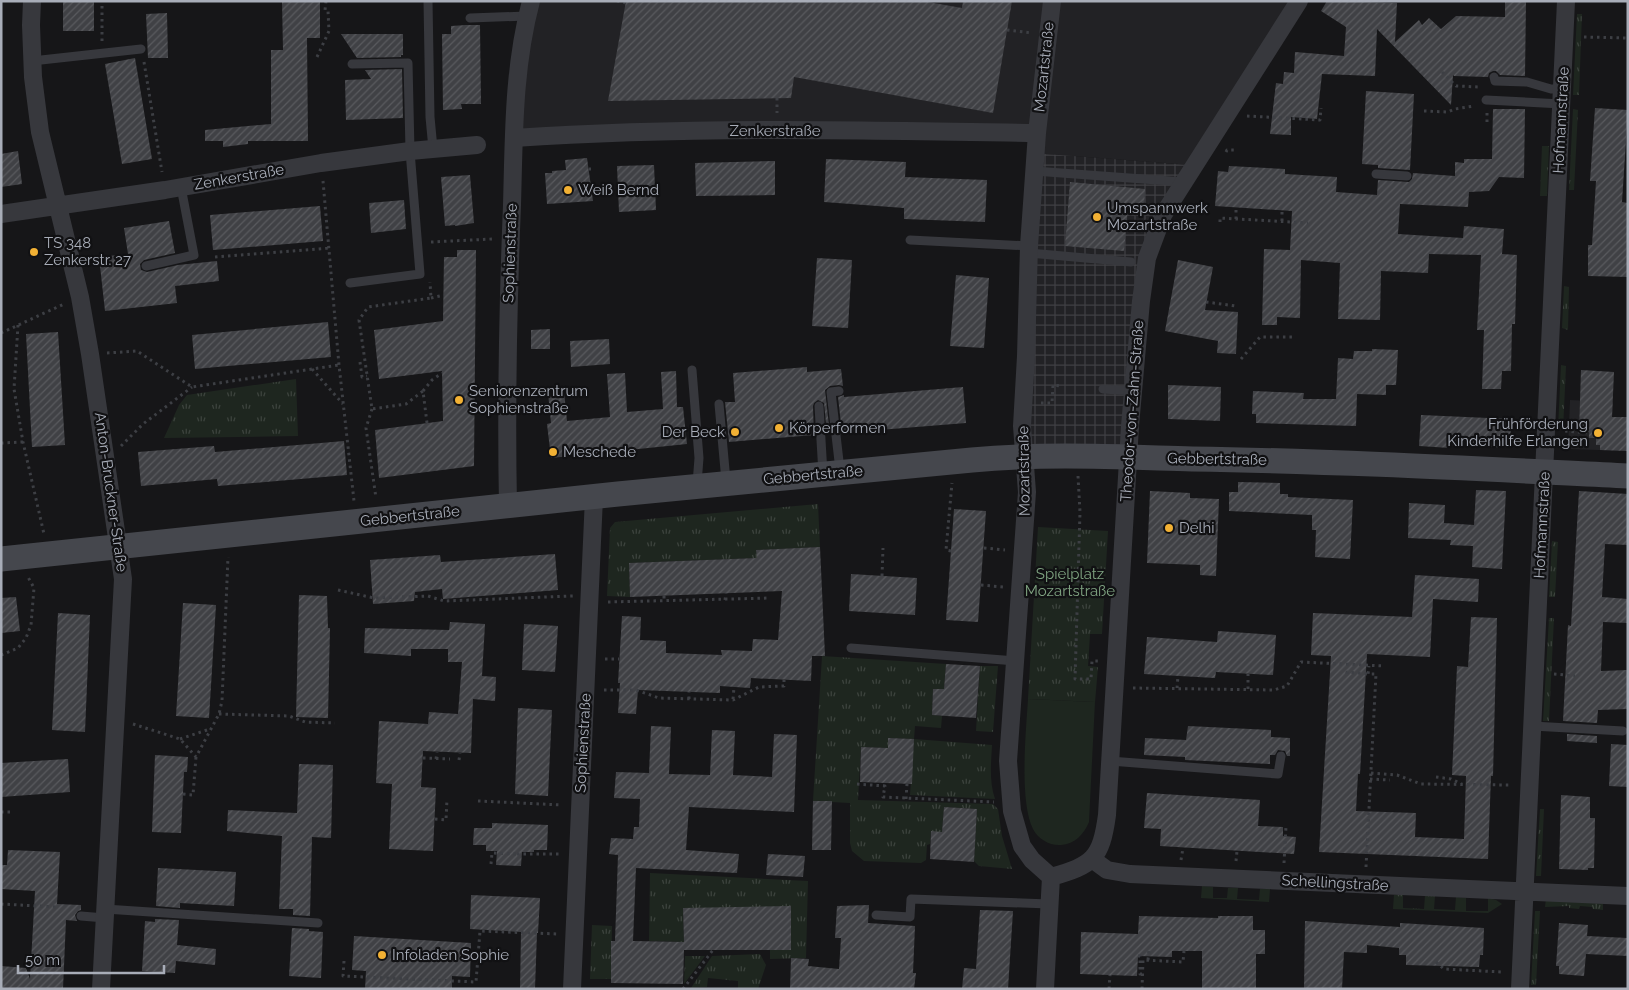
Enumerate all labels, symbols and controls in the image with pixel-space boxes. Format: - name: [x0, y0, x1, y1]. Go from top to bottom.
- street label: Mozartstraße: [1030, 21, 1058, 113]
- street label: Hofmannstraße: [1549, 66, 1573, 174]
- street label: Zenkerstraße: [729, 122, 821, 140]
- street label: Zenkerstraße: [193, 160, 286, 194]
- place label: Weiß Bernd: [578, 181, 659, 199]
- marker: Weiß Bernd: [562, 184, 574, 196]
- place label: Umspannwerk Mozartstraße: [1107, 199, 1208, 234]
- street label: Sophienstraße: [499, 203, 521, 303]
- marker: Umspannwerk Mozartstraße: [1091, 211, 1103, 223]
- place label: TS 348 Zenkerstr. 27: [44, 234, 131, 269]
- marker: TS 348 Zenkerstr. 27: [28, 246, 40, 258]
- street label: Theodor-von-Zahn-Straße: [1117, 319, 1147, 503]
- place label: Seniorenzentrum Sophienstraße: [469, 382, 588, 417]
- marker: Seniorenzentrum Sophienstraße: [453, 394, 465, 406]
- street label: Anton-Bruckner-Straße: [91, 411, 131, 573]
- place label: Frühförderung Kinderhilfe Erlangen: [1447, 415, 1588, 450]
- place label: Körperformen: [789, 419, 886, 437]
- marker: Körperformen: [773, 422, 785, 434]
- place label: Der Beck: [662, 423, 725, 441]
- street label: Mozartstraße: [1014, 425, 1034, 516]
- marker: Der Beck: [729, 426, 741, 438]
- marker: Frühförderung Kinderhilfe Erlangen: [1592, 427, 1604, 439]
- place label: Meschede: [563, 443, 636, 461]
- marker: Meschede: [547, 446, 559, 458]
- street label: Gebbertstraße: [1167, 449, 1267, 469]
- street label: Gebbertstraße: [762, 462, 864, 488]
- street label: Hofmannstraße: [1530, 471, 1554, 579]
- street label: Gebbertstraße: [359, 502, 461, 530]
- place label: Delhi: [1179, 519, 1215, 537]
- marker: Delhi: [1163, 522, 1175, 534]
- park label: Spielplatz Mozartstraße: [1025, 565, 1115, 600]
- street label: Sophienstraße: [571, 693, 595, 793]
- street label: Schellingstraße: [1281, 871, 1389, 895]
- scale bar: [18, 942, 164, 974]
- place label: Infoladen Sophie: [392, 946, 509, 964]
- marker: Infoladen Sophie: [376, 949, 388, 961]
- text: 50 m: [25, 951, 60, 969]

